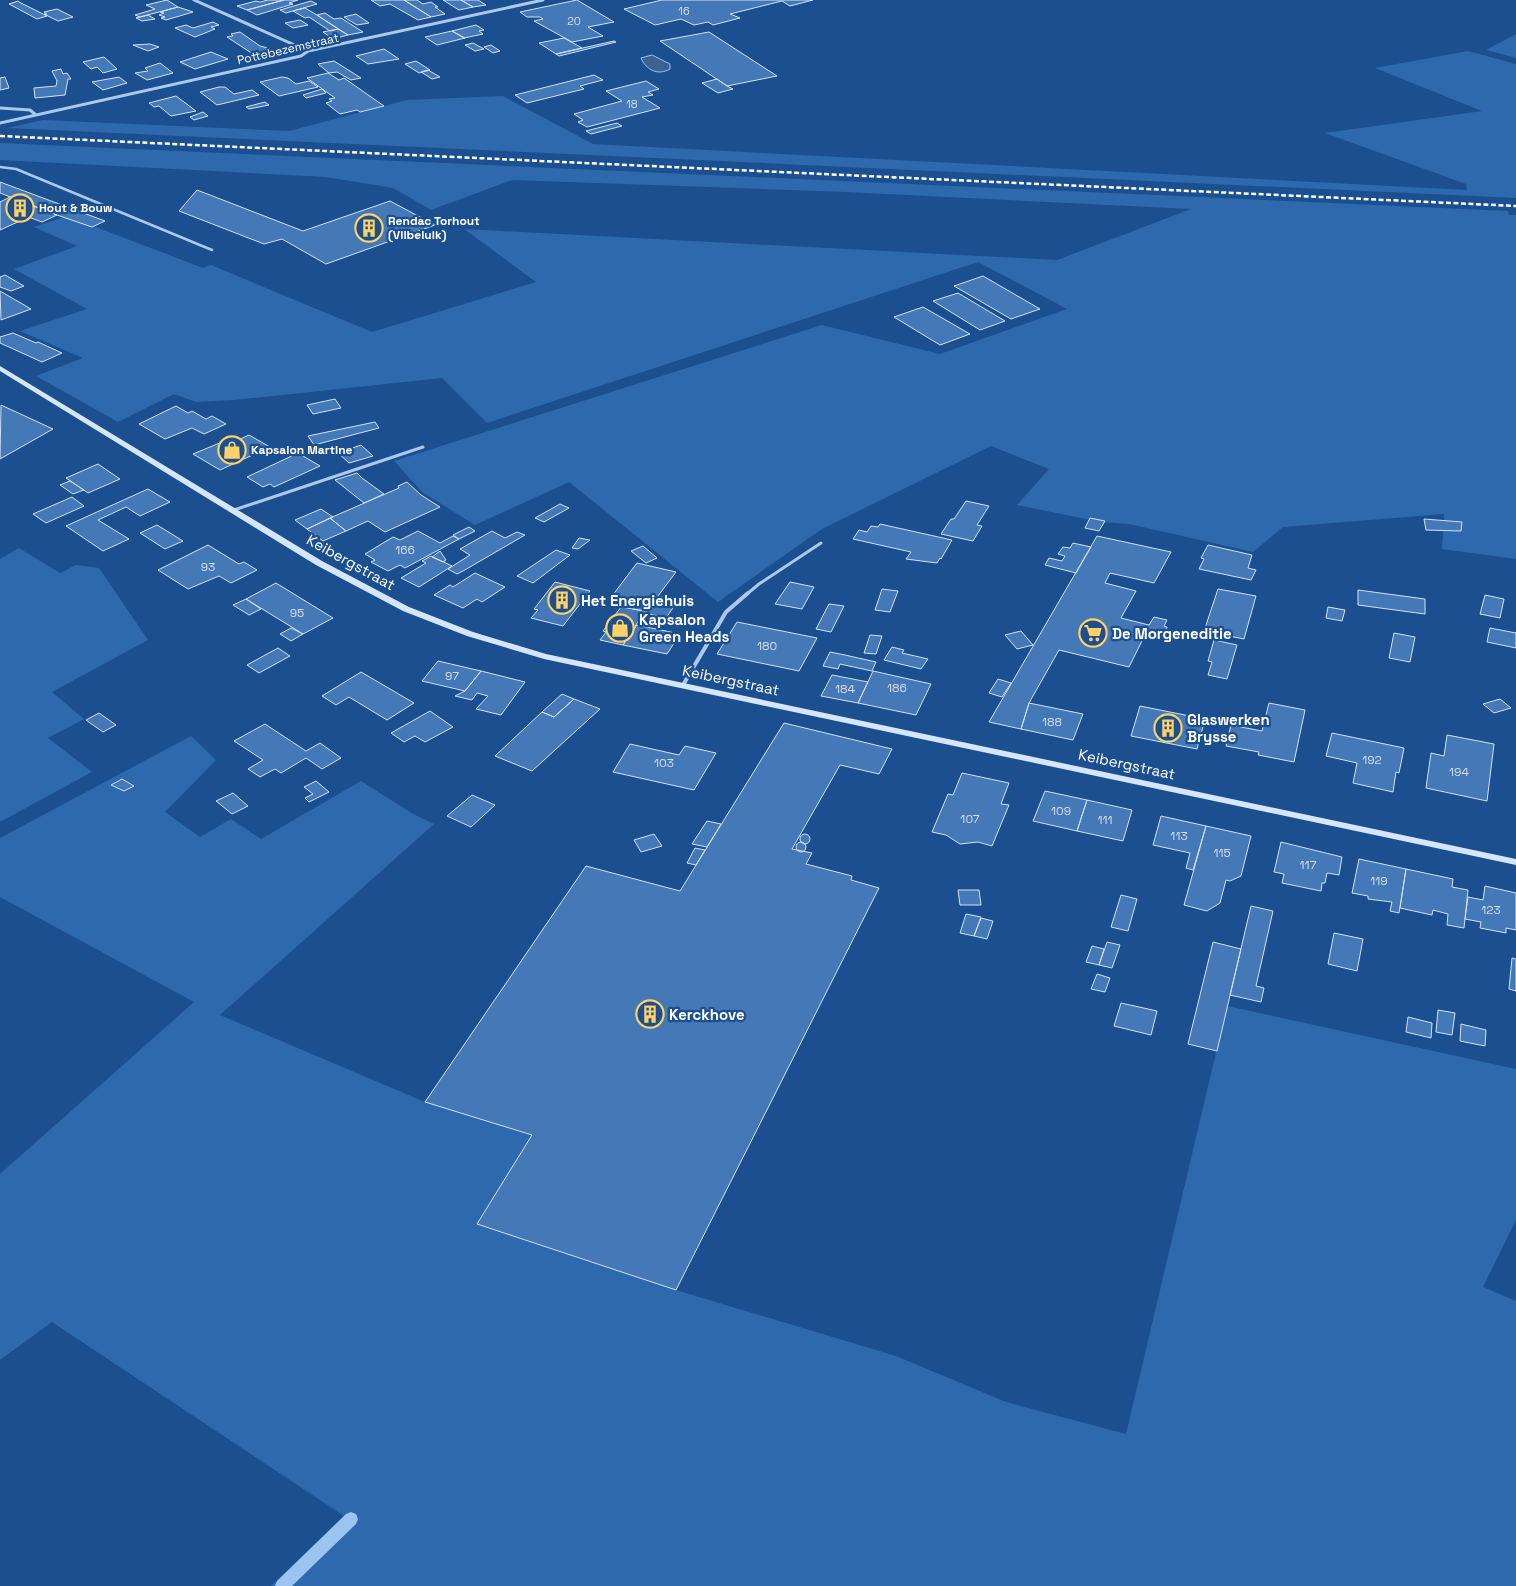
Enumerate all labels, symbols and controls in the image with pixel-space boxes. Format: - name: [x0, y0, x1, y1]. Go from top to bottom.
- house number: 16: [678, 4, 690, 18]
- house number: 20: [567, 14, 581, 28]
- street label: Pottebezemstraat: [236, 30, 340, 68]
- house number: 18: [626, 97, 638, 111]
- building icon: Hout & Bouw: [5, 193, 35, 223]
- place label: Hout & Bouw: [39, 200, 112, 216]
- building icon: Rendac Torhout (Vilbeluik): [354, 213, 384, 243]
- place label: Rendac Torhout (Vilbeluik): [388, 213, 480, 243]
- shop icon: Kapsalon Martine: [217, 435, 247, 465]
- place label: Kapsalon Martine: [251, 442, 353, 458]
- street label: Keibergstraat: [303, 530, 399, 594]
- house number: 166: [395, 542, 415, 558]
- house number: 93: [201, 559, 215, 575]
- building icon: Het Energiehuis: [547, 585, 577, 615]
- place label: Het Energiehuis: [581, 591, 694, 610]
- house number: 95: [290, 605, 304, 621]
- place label: Kapsalon Green Heads: [639, 610, 730, 646]
- shop icon: Kapsalon Green Heads: [605, 613, 635, 643]
- supermarket icon: De Morgeneditie: [1078, 618, 1108, 648]
- place label: De Morgeneditie: [1112, 624, 1232, 643]
- house number: 180: [757, 638, 777, 654]
- street label: Keibergstraat: [681, 660, 781, 700]
- house number: 97: [445, 668, 459, 684]
- house number: 186: [887, 680, 907, 696]
- house number: 184: [835, 681, 855, 697]
- place label: Glaswerken Brysse: [1187, 710, 1270, 746]
- building icon: Glaswerken Brysse: [1153, 713, 1183, 743]
- house number: 188: [1042, 714, 1062, 730]
- street label: Keibergstraat: [1077, 744, 1177, 784]
- house number: 192: [1362, 752, 1382, 768]
- house number: 103: [654, 755, 674, 771]
- house number: 194: [1449, 764, 1469, 780]
- house number: 109: [1051, 803, 1071, 819]
- house number: 107: [960, 811, 980, 827]
- house number: 111: [1097, 812, 1113, 828]
- house number: 113: [1170, 828, 1188, 844]
- house number: 115: [1213, 845, 1231, 861]
- house number: 117: [1300, 857, 1317, 873]
- house number: 119: [1370, 873, 1388, 889]
- house number: 123: [1481, 902, 1501, 918]
- building icon: Kerckhove: [635, 999, 665, 1029]
- place label: Kerckhove: [669, 1005, 745, 1024]

